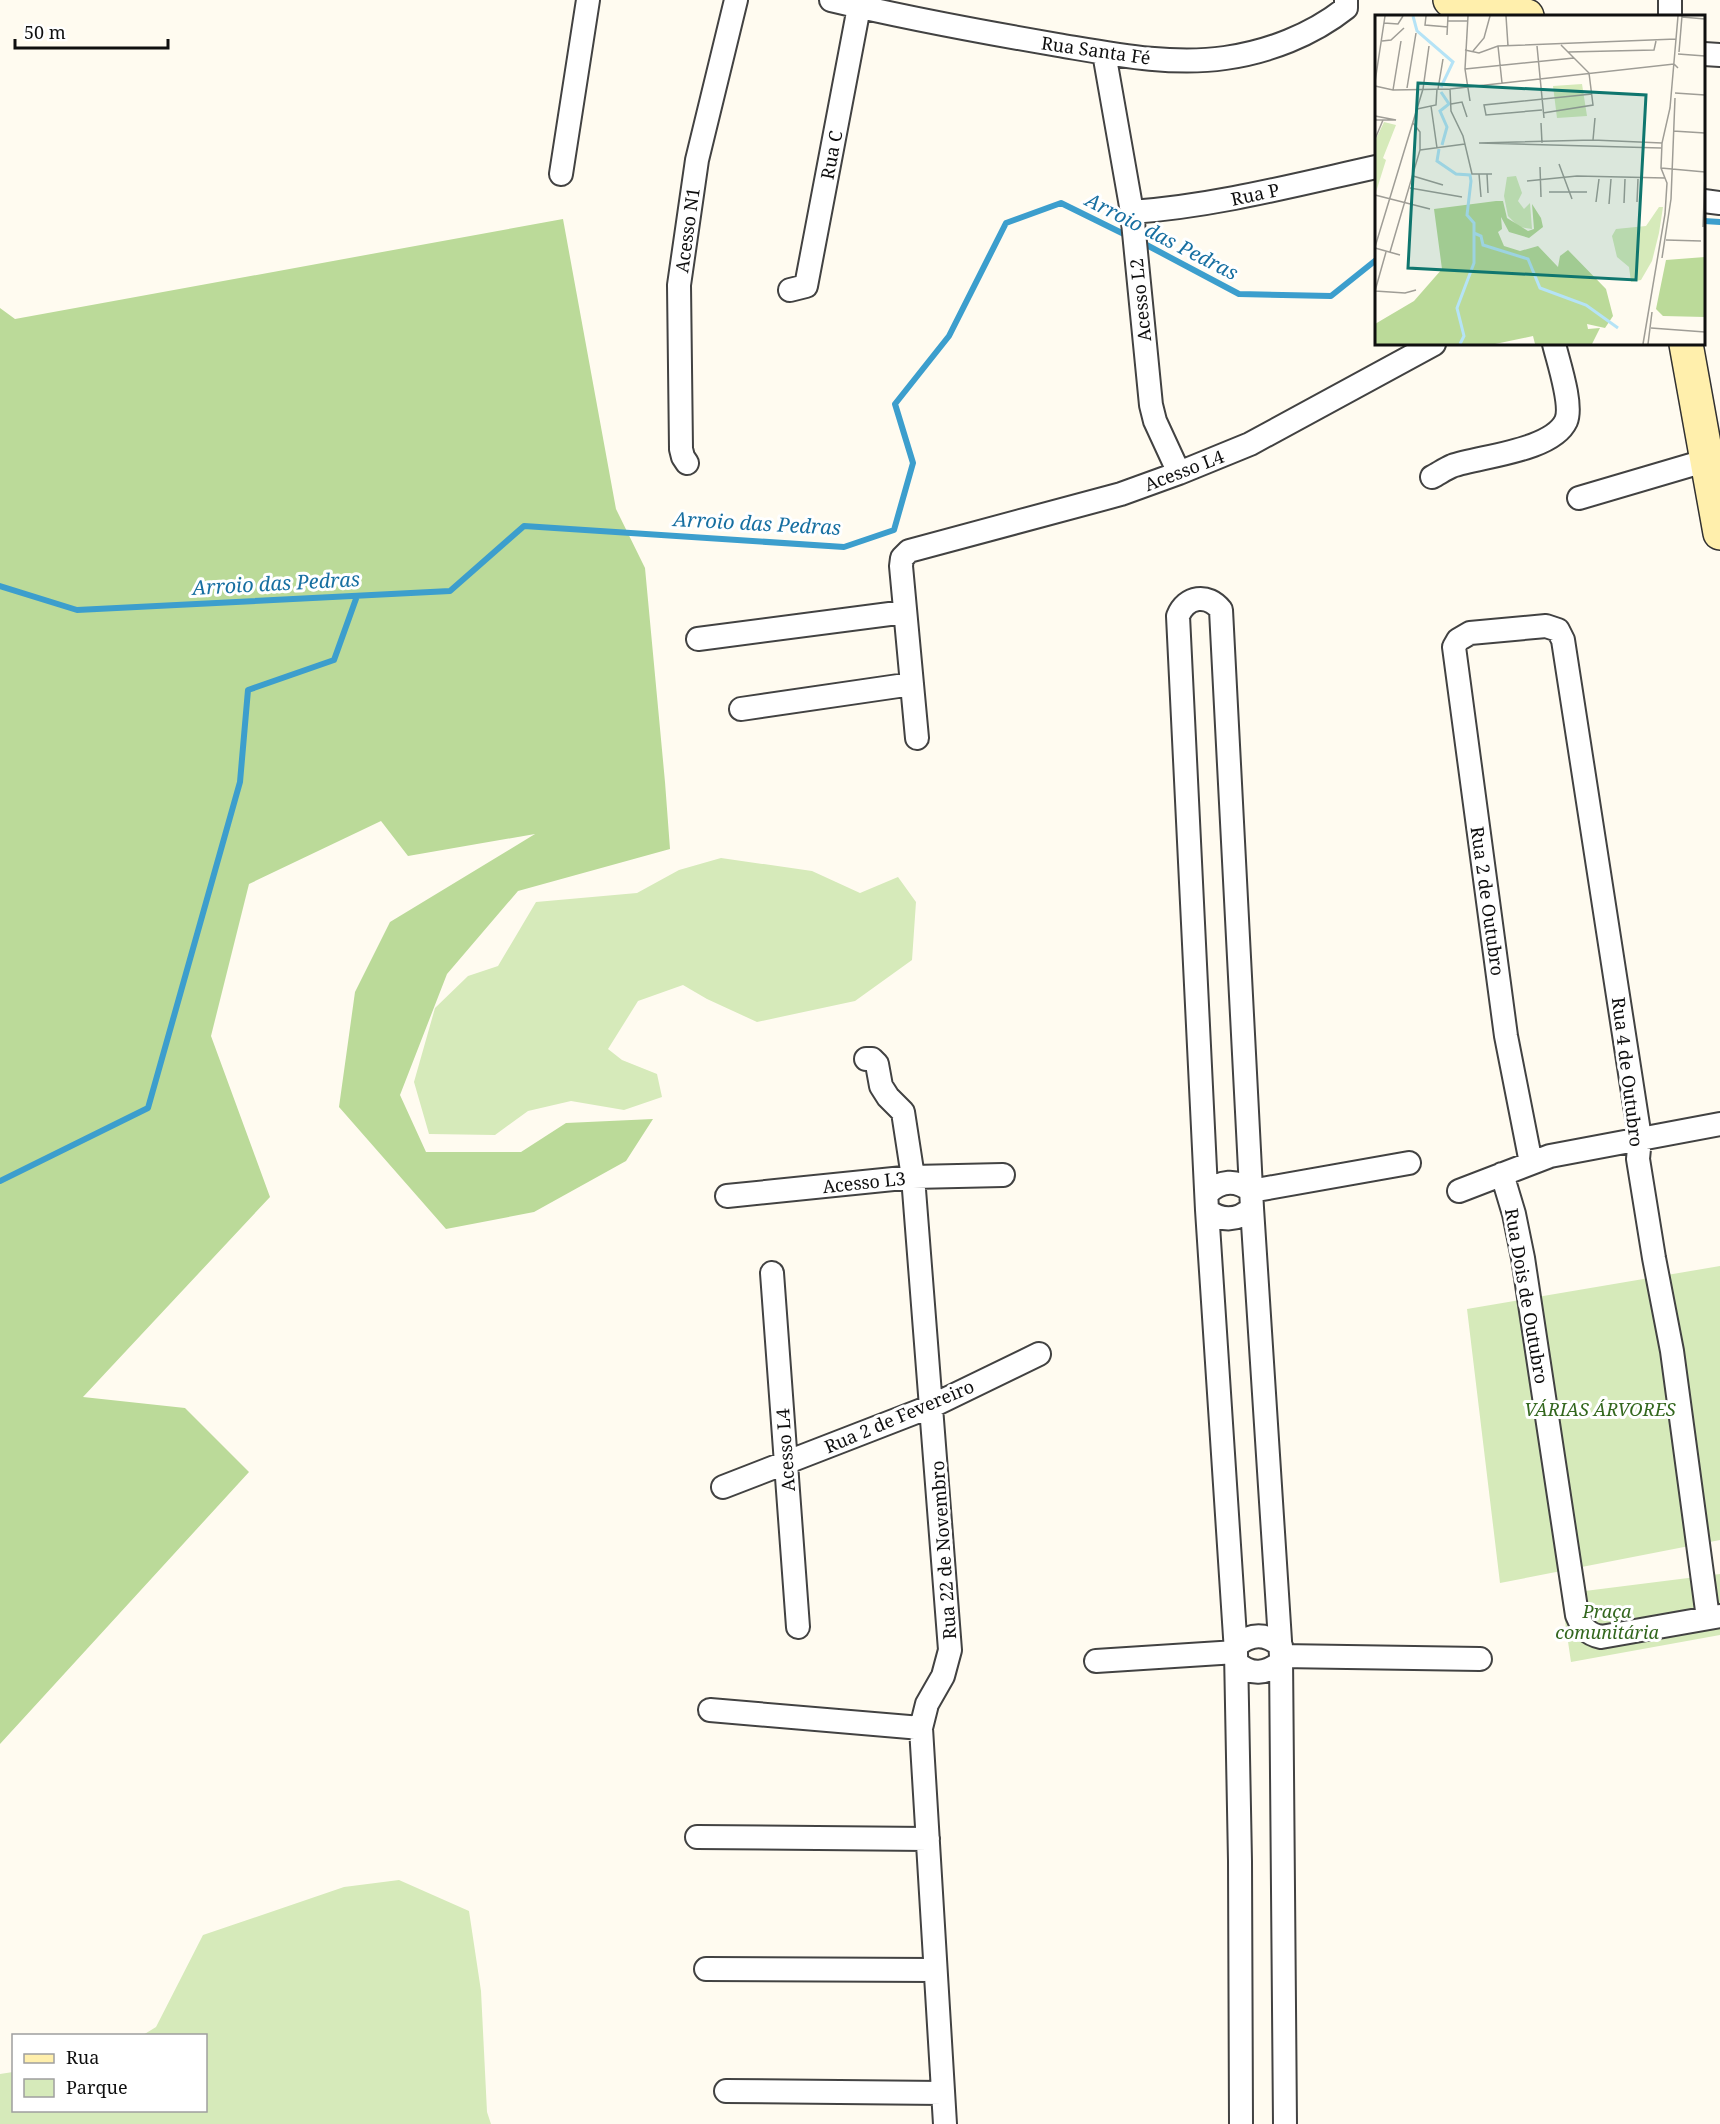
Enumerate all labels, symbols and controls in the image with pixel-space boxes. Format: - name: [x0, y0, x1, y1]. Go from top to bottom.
- scale bar: [15, 12, 168, 50]
- inset map: [1375, 15, 1705, 345]
- text: 50 m: [24, 20, 66, 44]
- street label: Rua Santa Fé: [1040, 30, 1152, 70]
- street label: Rua C: [815, 129, 847, 181]
- street label: Rua P: [1229, 177, 1282, 211]
- water label: Arroio das Pedras: [1079, 185, 1243, 286]
- street label: Acesso N1: [669, 186, 705, 274]
- street label: Acesso L2: [1124, 257, 1156, 343]
- street label: Acesso L4: [1141, 444, 1227, 496]
- water label: Arroio das Pedras: [670, 505, 842, 541]
- water label: Arroio das Pedras: [189, 565, 361, 601]
- street label: Rua 2 de Outubro: [1466, 825, 1510, 977]
- street label: Rua 4 de Outubro: [1607, 996, 1649, 1148]
- street label: Acesso L3: [821, 1166, 907, 1198]
- street label: Rua Dois de Outubro: [1500, 1206, 1554, 1386]
- street label: Rua 2 de Fevereiro: [820, 1374, 978, 1458]
- park label: VÁRIAS ÁRVORES: [1524, 1397, 1676, 1421]
- street label: Acesso L4: [770, 1408, 800, 1492]
- street label: Rua 22 de Novembro: [925, 1460, 961, 1640]
- park label: Praça comunitária: [1555, 1599, 1659, 1644]
- legend: [12, 2034, 207, 2112]
- text: Rua: [66, 2045, 99, 2069]
- text: Parque: [66, 2075, 128, 2099]

